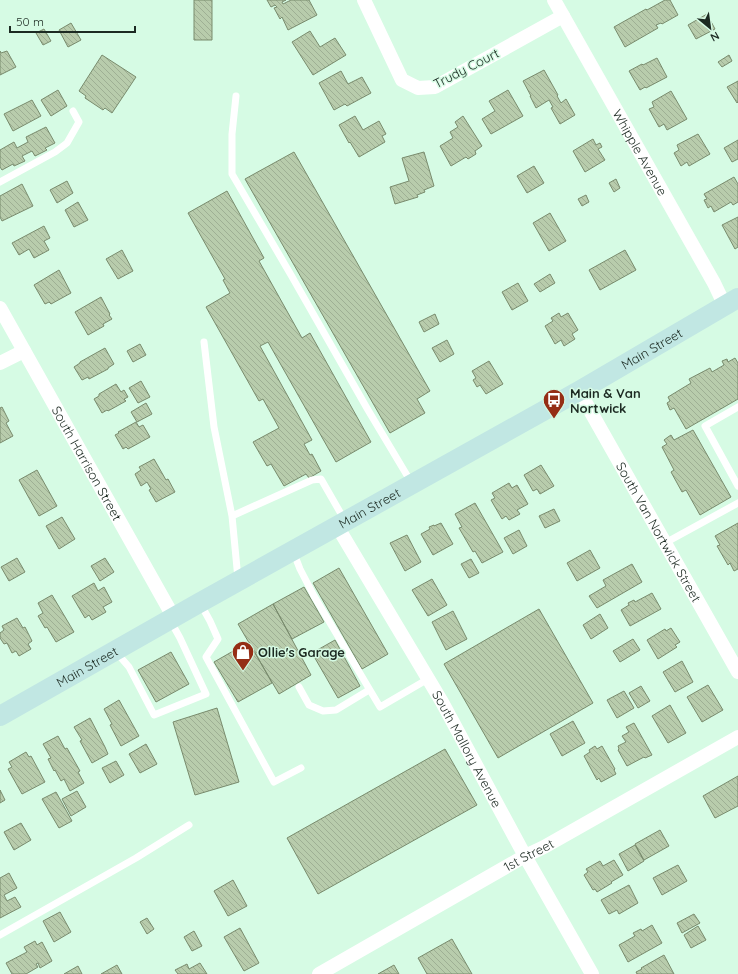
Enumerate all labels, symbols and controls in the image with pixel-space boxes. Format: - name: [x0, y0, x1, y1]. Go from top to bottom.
- scale bar: [10, 8, 135, 34]
- north arrow: [690, 8, 730, 48]
- text: 50 m: [16, 14, 44, 29]
- text: N: [708, 29, 722, 45]
- street label: Trudy Court: [431, 45, 501, 91]
- street label: Whipple Avenue: [609, 106, 671, 198]
- street label: Main Street: [618, 324, 685, 373]
- place label: Main & Van Nortwick: [570, 385, 641, 416]
- bus stop icon: Main & Van Nortwick: [541, 387, 567, 420]
- street label: South Harrison Street: [49, 403, 126, 523]
- street label: South Van Nortwick Street: [613, 459, 705, 605]
- street label: Main Street: [336, 484, 403, 532]
- shop icon: Ollie's Garage: [230, 639, 256, 672]
- street label: Main Street: [53, 643, 121, 690]
- place label: Ollie's Garage: [258, 644, 345, 660]
- street label: South Mallory Avenue: [429, 687, 505, 810]
- street label: 1st Street: [500, 835, 556, 875]

